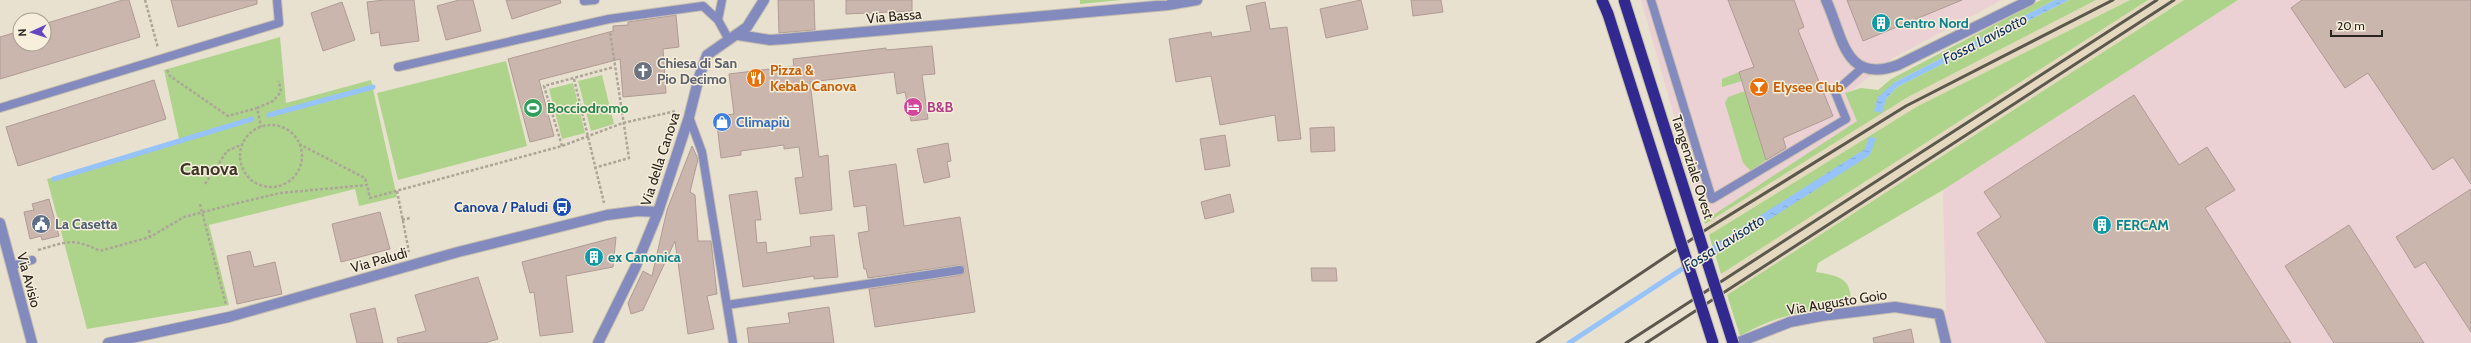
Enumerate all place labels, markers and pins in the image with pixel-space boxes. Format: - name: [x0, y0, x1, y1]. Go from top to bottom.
- building icon: Centro Nord: [1870, 12, 1892, 34]
- place label: Centro Nord: [1895, 14, 1969, 32]
- place label: Chiesa di San Pio Decimo: [657, 54, 737, 88]
- church icon: Chiesa di San Pio Decimo: [632, 60, 654, 82]
- place label: Pizza & Kebab Canova: [770, 61, 857, 95]
- restaurant icon: Pizza & Kebab Canova: [745, 67, 767, 89]
- bar icon: Elysee Club: [1748, 76, 1770, 98]
- place label: Elysee Club: [1773, 78, 1843, 96]
- hotel icon: B&B: [902, 96, 924, 118]
- sports icon: Bocciodromo: [522, 97, 544, 119]
- place label: B&B: [927, 98, 954, 116]
- place label: Bocciodromo: [547, 99, 628, 117]
- shop icon: Climapiù: [711, 111, 733, 133]
- place label: Climapiù: [736, 113, 790, 131]
- bus stop icon: Canova / Paludi: [551, 196, 573, 218]
- place label: Canova / Paludi: [454, 198, 548, 216]
- public building icon: La Casetta: [30, 213, 52, 235]
- building icon: FERCAM: [2091, 214, 2113, 236]
- place label: La Casetta: [55, 215, 117, 233]
- place label: FERCAM: [2116, 216, 2169, 234]
- building icon: ex Canonica: [583, 246, 605, 268]
- place label: ex Canonica: [608, 248, 681, 266]

